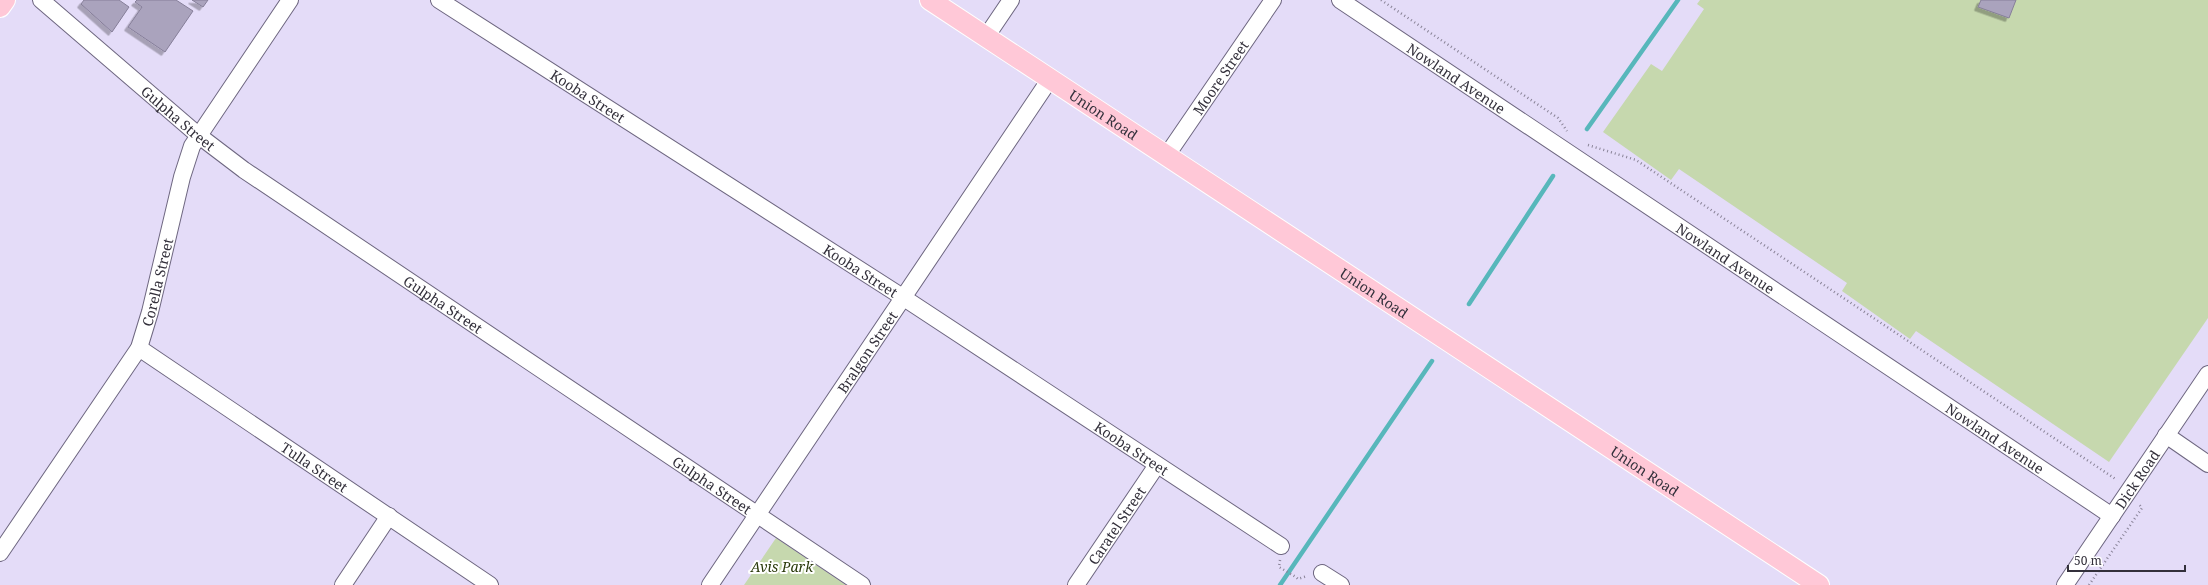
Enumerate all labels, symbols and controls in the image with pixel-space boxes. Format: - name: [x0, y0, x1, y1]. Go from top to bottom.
- street label: Moore Street: [1188, 36, 1252, 118]
- street label: Nowland Avenue: [1404, 38, 1509, 117]
- street label: Kooba Street: [547, 65, 629, 126]
- street label: Gulpha Street: [137, 81, 219, 154]
- street label: Union Road: [1066, 85, 1142, 144]
- street label: Nowland Avenue: [1673, 218, 1779, 298]
- street label: Corella Street: [137, 236, 177, 329]
- street label: Kooba Street: [820, 239, 902, 301]
- street label: Union Road: [1337, 263, 1413, 322]
- street label: Gulpha Street: [400, 271, 487, 337]
- street label: Bralgon Street: [832, 307, 901, 397]
- street label: Nowland Avenue: [1942, 398, 2048, 478]
- street label: Kooba Street: [1091, 417, 1173, 479]
- street label: Tulla Street: [278, 437, 352, 496]
- street label: Union Road: [1607, 441, 1683, 500]
- street label: Dick Road: [2110, 446, 2164, 512]
- street label: Gulpha Street: [669, 451, 756, 518]
- street label: Caratel Street: [1083, 483, 1149, 568]
- scale bar: [2068, 547, 2185, 573]
- text: 50 m: [2074, 552, 2102, 569]
- park label: Avis Park: [750, 557, 814, 576]

